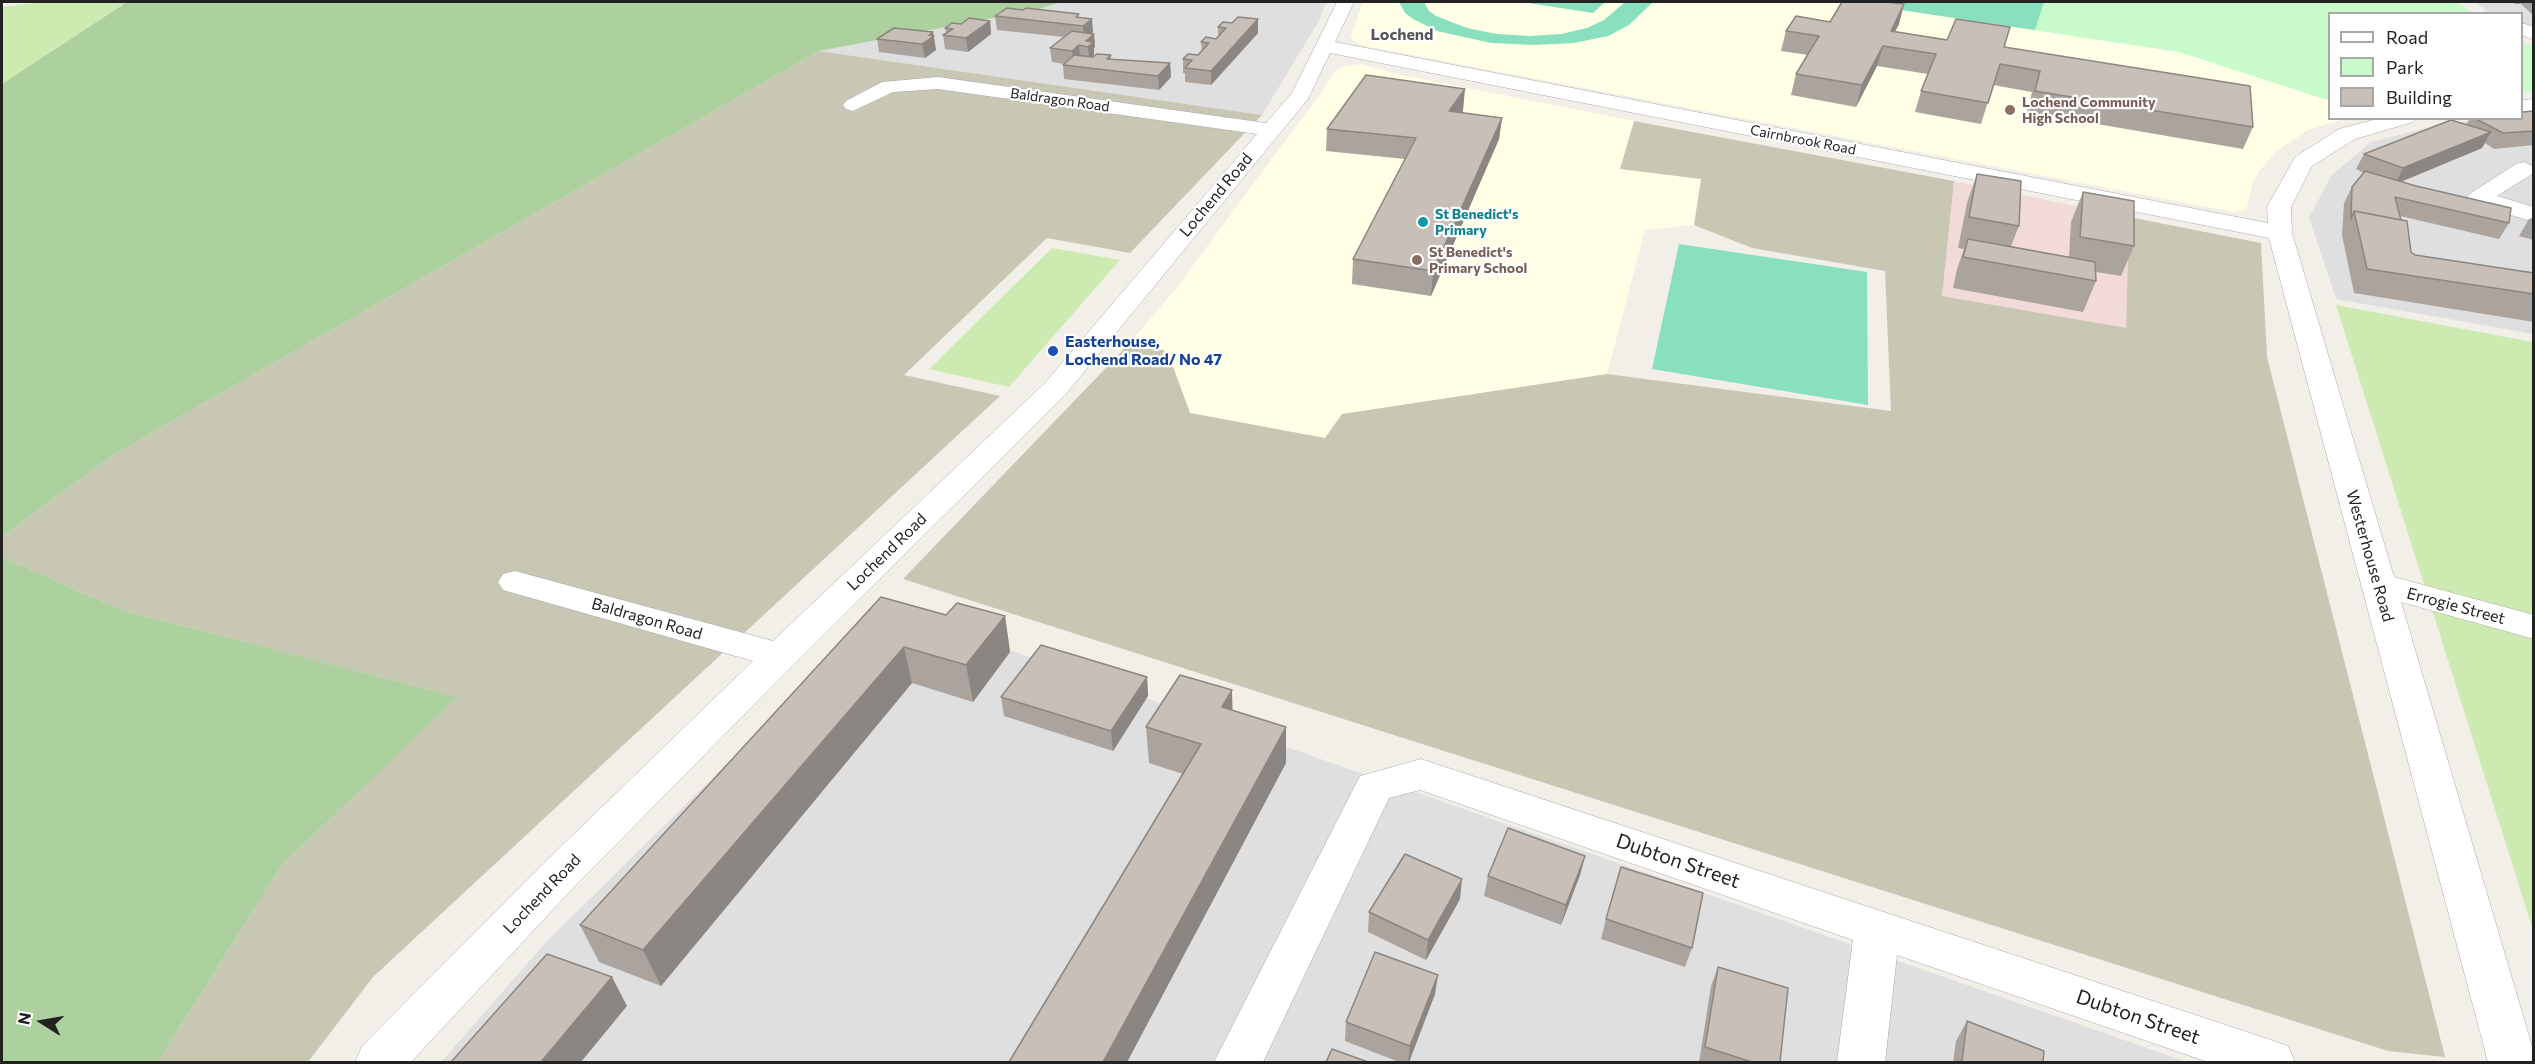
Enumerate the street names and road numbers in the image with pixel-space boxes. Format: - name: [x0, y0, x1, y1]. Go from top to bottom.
- street label: Baldragon Road: [1009, 85, 1111, 115]
- street label: Cairnbrook Road: [1749, 122, 1857, 158]
- street label: Lochend Road: [1176, 149, 1256, 241]
- street label: Westerhouse Road: [2342, 488, 2398, 624]
- street label: Lochend Road: [843, 509, 931, 595]
- street label: Errogie Street: [2405, 584, 2507, 628]
- street label: Baldragon Road: [589, 594, 705, 644]
- street label: Dubton Street: [1613, 829, 1743, 893]
- street label: Lochend Road: [499, 850, 585, 938]
- street label: Dubton Street: [2073, 985, 2203, 1049]

